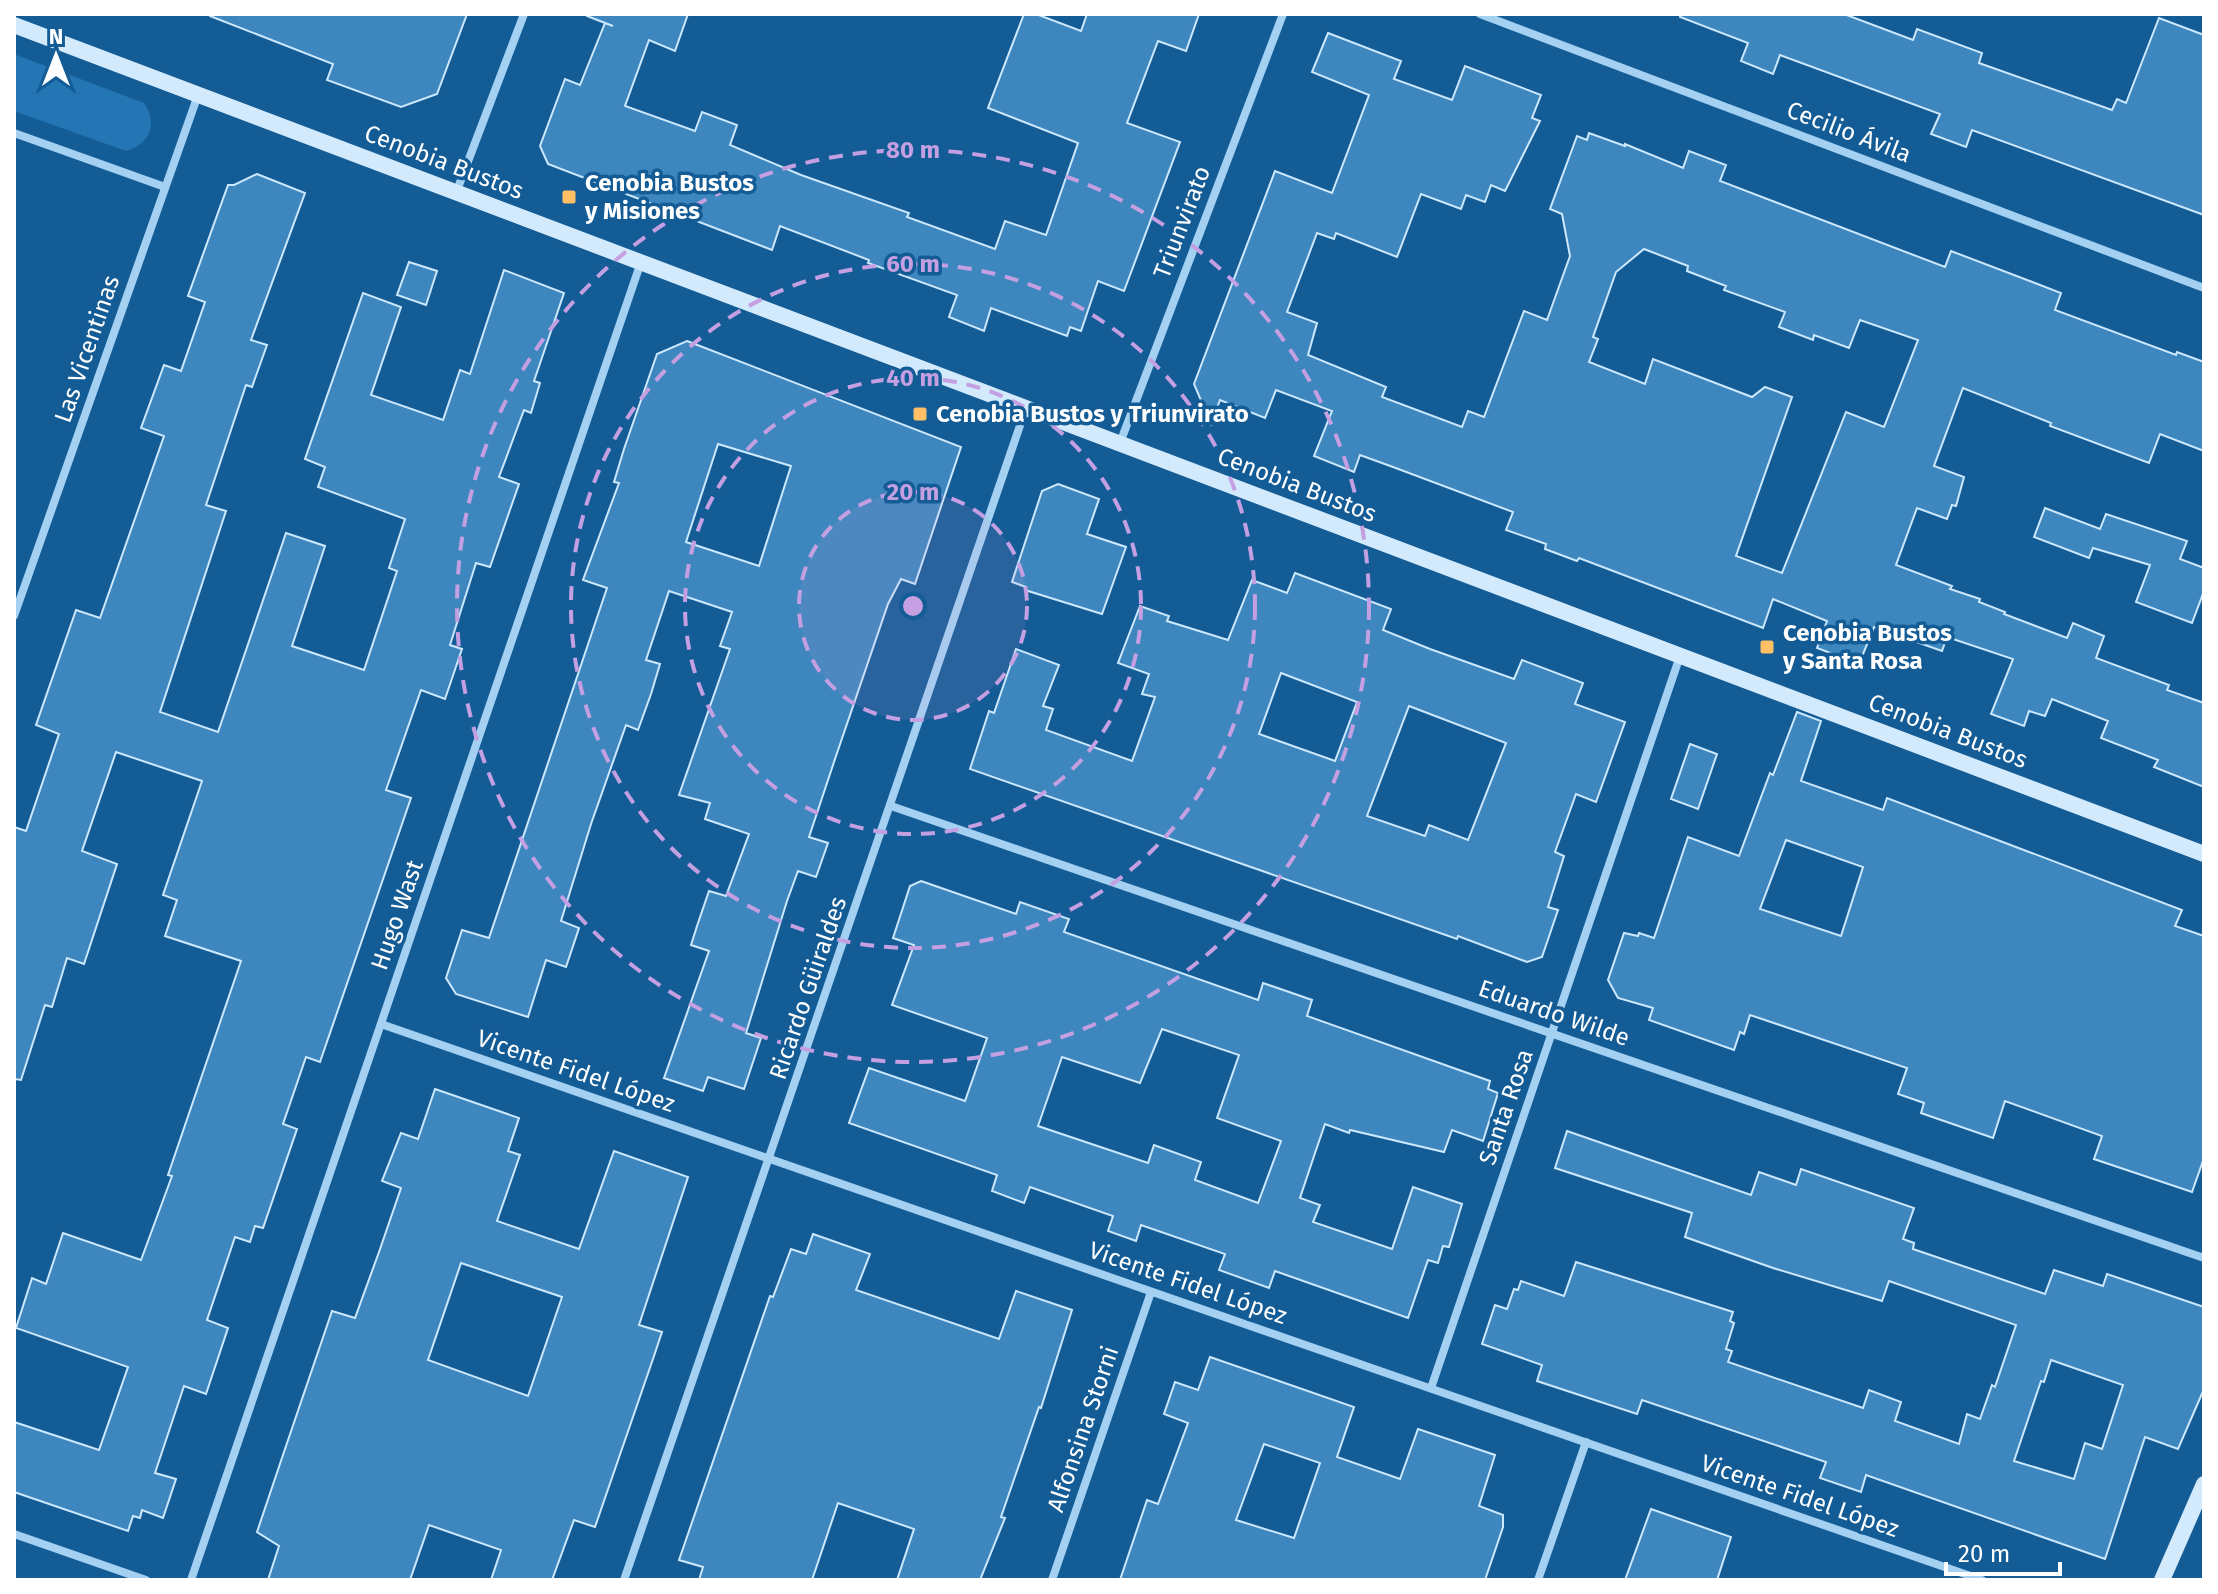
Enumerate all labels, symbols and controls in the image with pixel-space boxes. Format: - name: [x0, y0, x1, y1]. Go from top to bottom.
- north arrow: [16, 16, 96, 96]
- text: N: [49, 23, 63, 50]
- street label: Cecilio Ávila: [1783, 95, 1915, 169]
- street label: Cenobia Bustos: [361, 119, 527, 205]
- text: 80 m: [886, 136, 940, 164]
- street label: Triunvirato: [1148, 162, 1216, 282]
- place label: Cenobia Bustos y Misiones: [584, 169, 754, 225]
- marker: Cenobia Bustos y Misiones: [560, 188, 578, 206]
- text: 60 m: [886, 250, 940, 278]
- street label: Las Vicentinas: [49, 272, 125, 426]
- text: 40 m: [886, 364, 940, 392]
- place label: Cenobia Bustos y Triunvirato: [936, 400, 1249, 428]
- marker: Cenobia Bustos y Triunvirato: [911, 405, 929, 423]
- street label: Cenobia Bustos: [1214, 442, 1380, 528]
- text: 20 m: [887, 478, 939, 506]
- centre of rings: [899, 592, 927, 620]
- place label: Cenobia Bustos y Santa Rosa: [1782, 619, 1952, 675]
- marker: Cenobia Bustos y Santa Rosa: [1758, 638, 1776, 656]
- street label: Cenobia Bustos: [1865, 688, 2031, 774]
- street label: Hugo Wast: [365, 856, 429, 974]
- street label: Ricardo Güiraldes: [764, 893, 852, 1083]
- street label: Eduardo Wilde: [1475, 974, 1633, 1052]
- street label: Vicente Fidel López: [473, 1024, 679, 1118]
- street label: Santa Rosa: [1473, 1046, 1539, 1168]
- street label: Vicente Fidel López: [1085, 1236, 1291, 1330]
- street label: Alfonsina Storni: [1041, 1342, 1125, 1516]
- street label: Vicente Fidel López: [1697, 1449, 1903, 1543]
- scale bar: [1946, 1526, 2060, 1576]
- text: 20 m: [1958, 1540, 2010, 1568]

